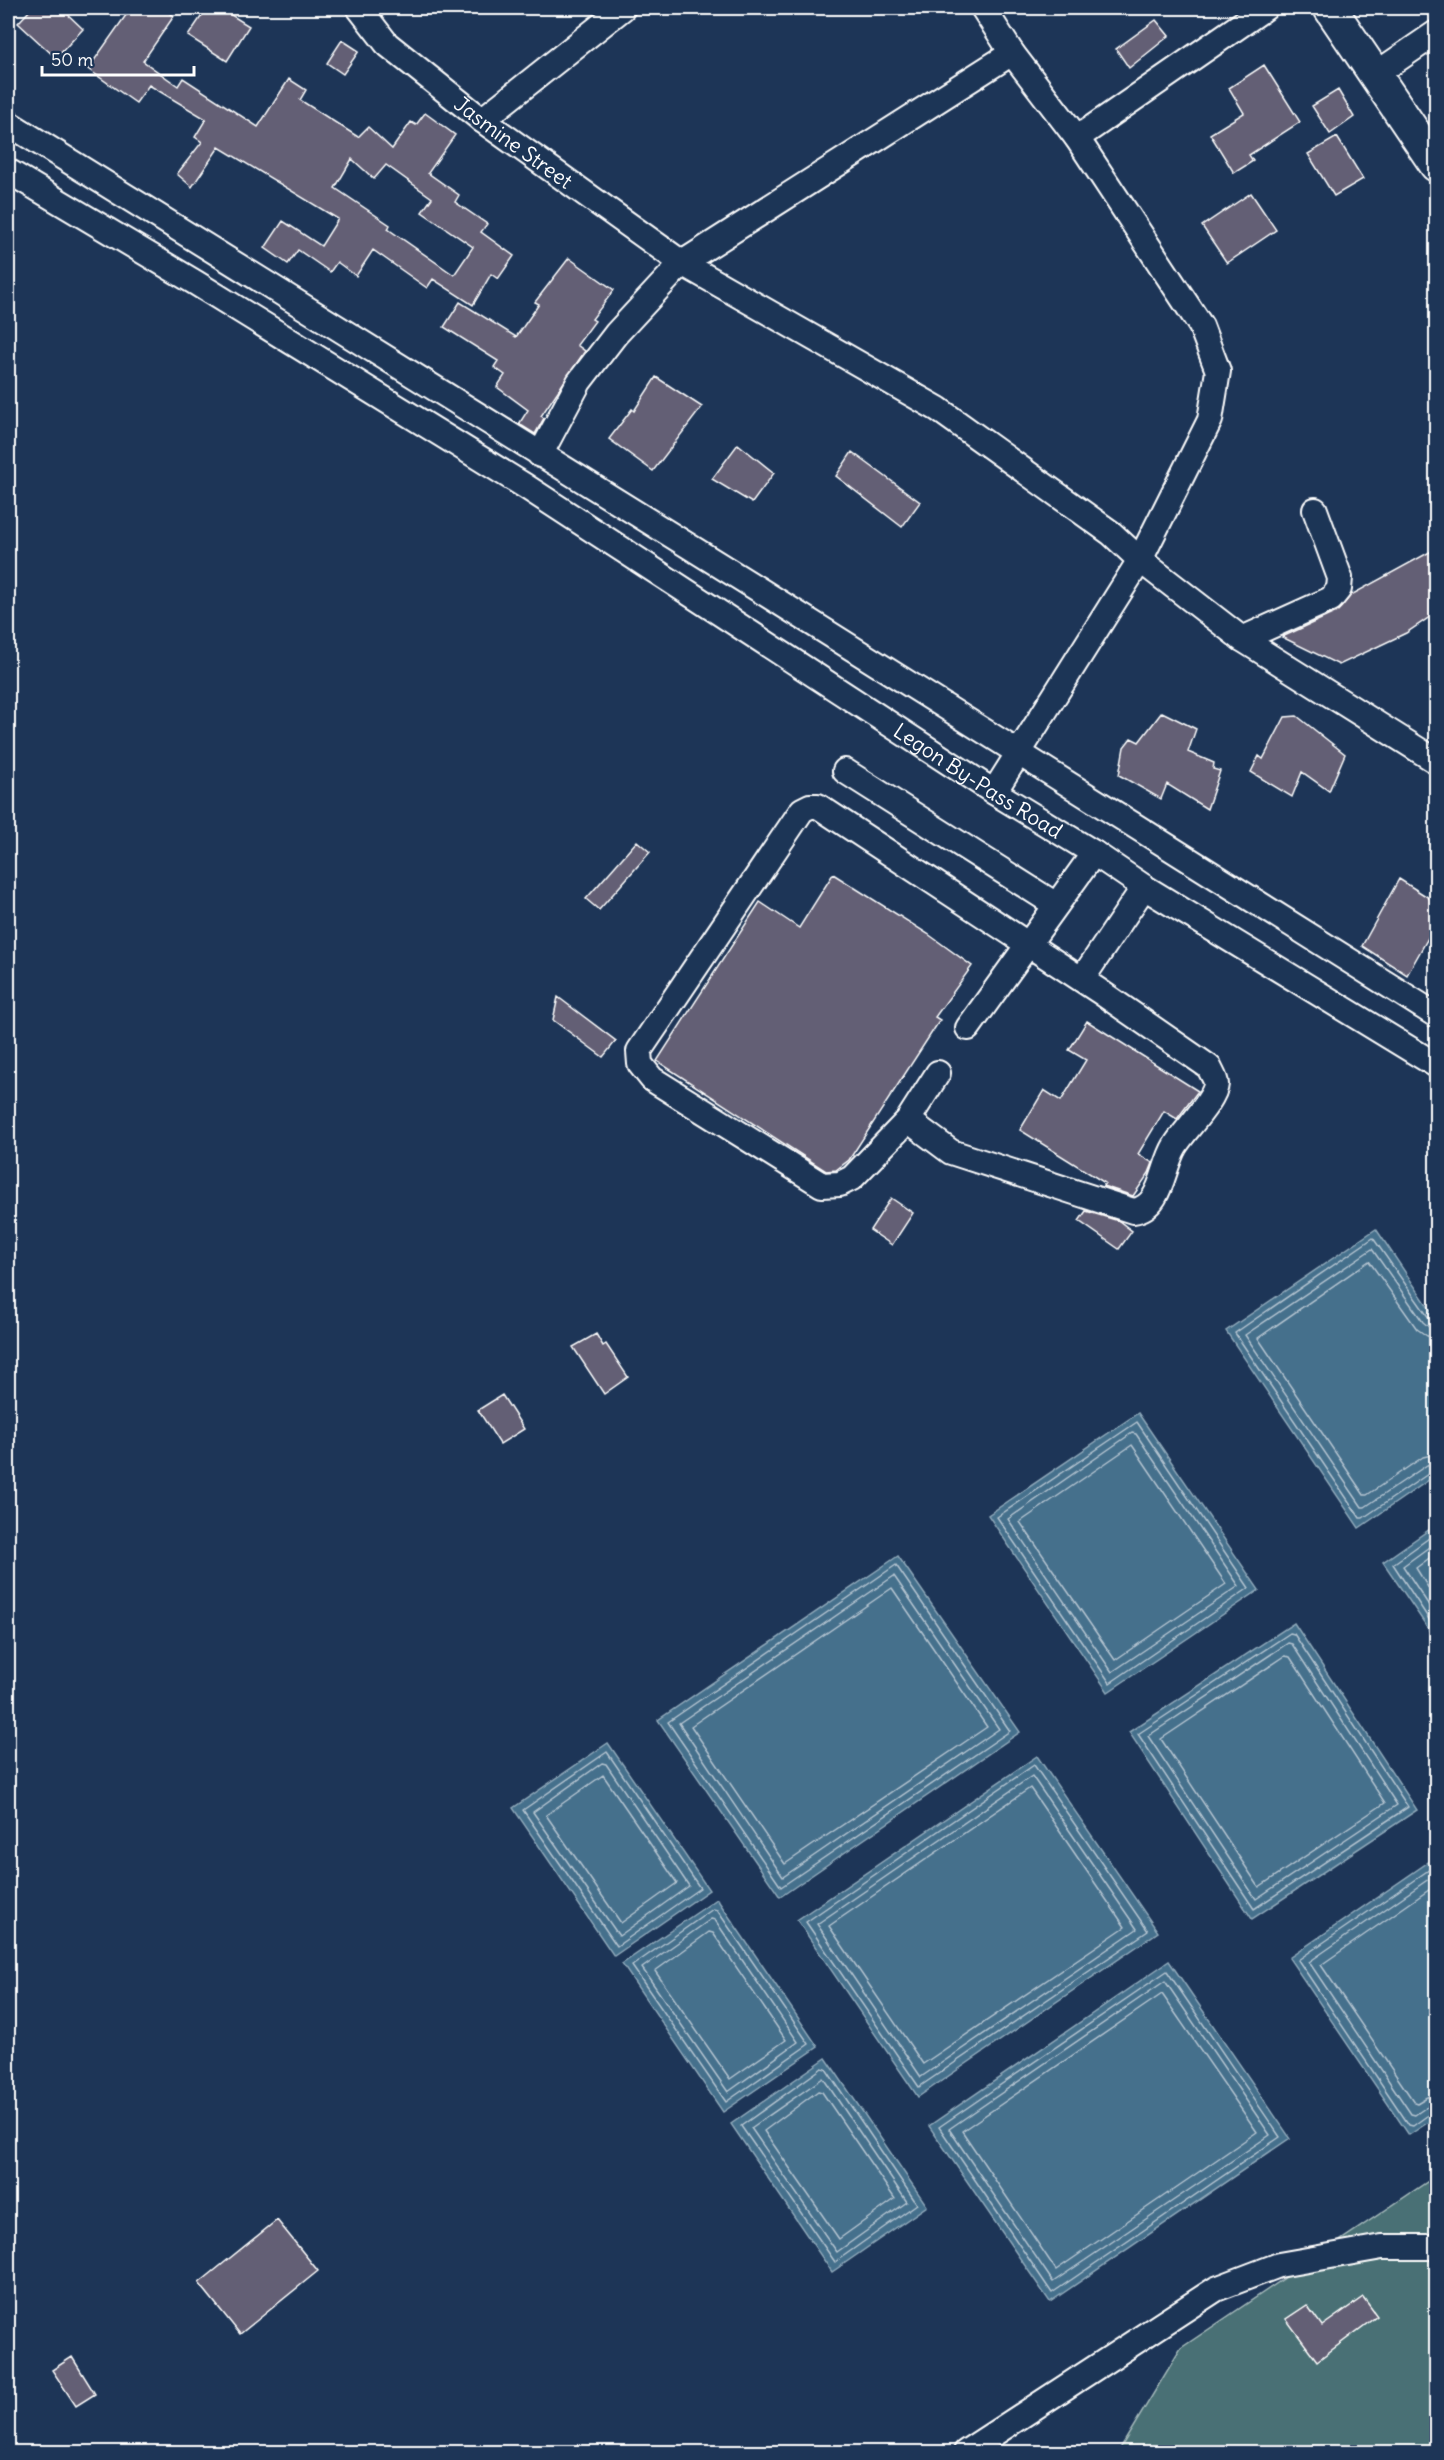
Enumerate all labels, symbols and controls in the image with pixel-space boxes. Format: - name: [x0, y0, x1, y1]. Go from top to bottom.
- scale bar: [42, 39, 194, 77]
- text: 50 m: [51, 48, 93, 71]
- street label: Jasmine Street: [449, 90, 578, 194]
- street label: Legon By-Pass Road: [889, 717, 1068, 844]

